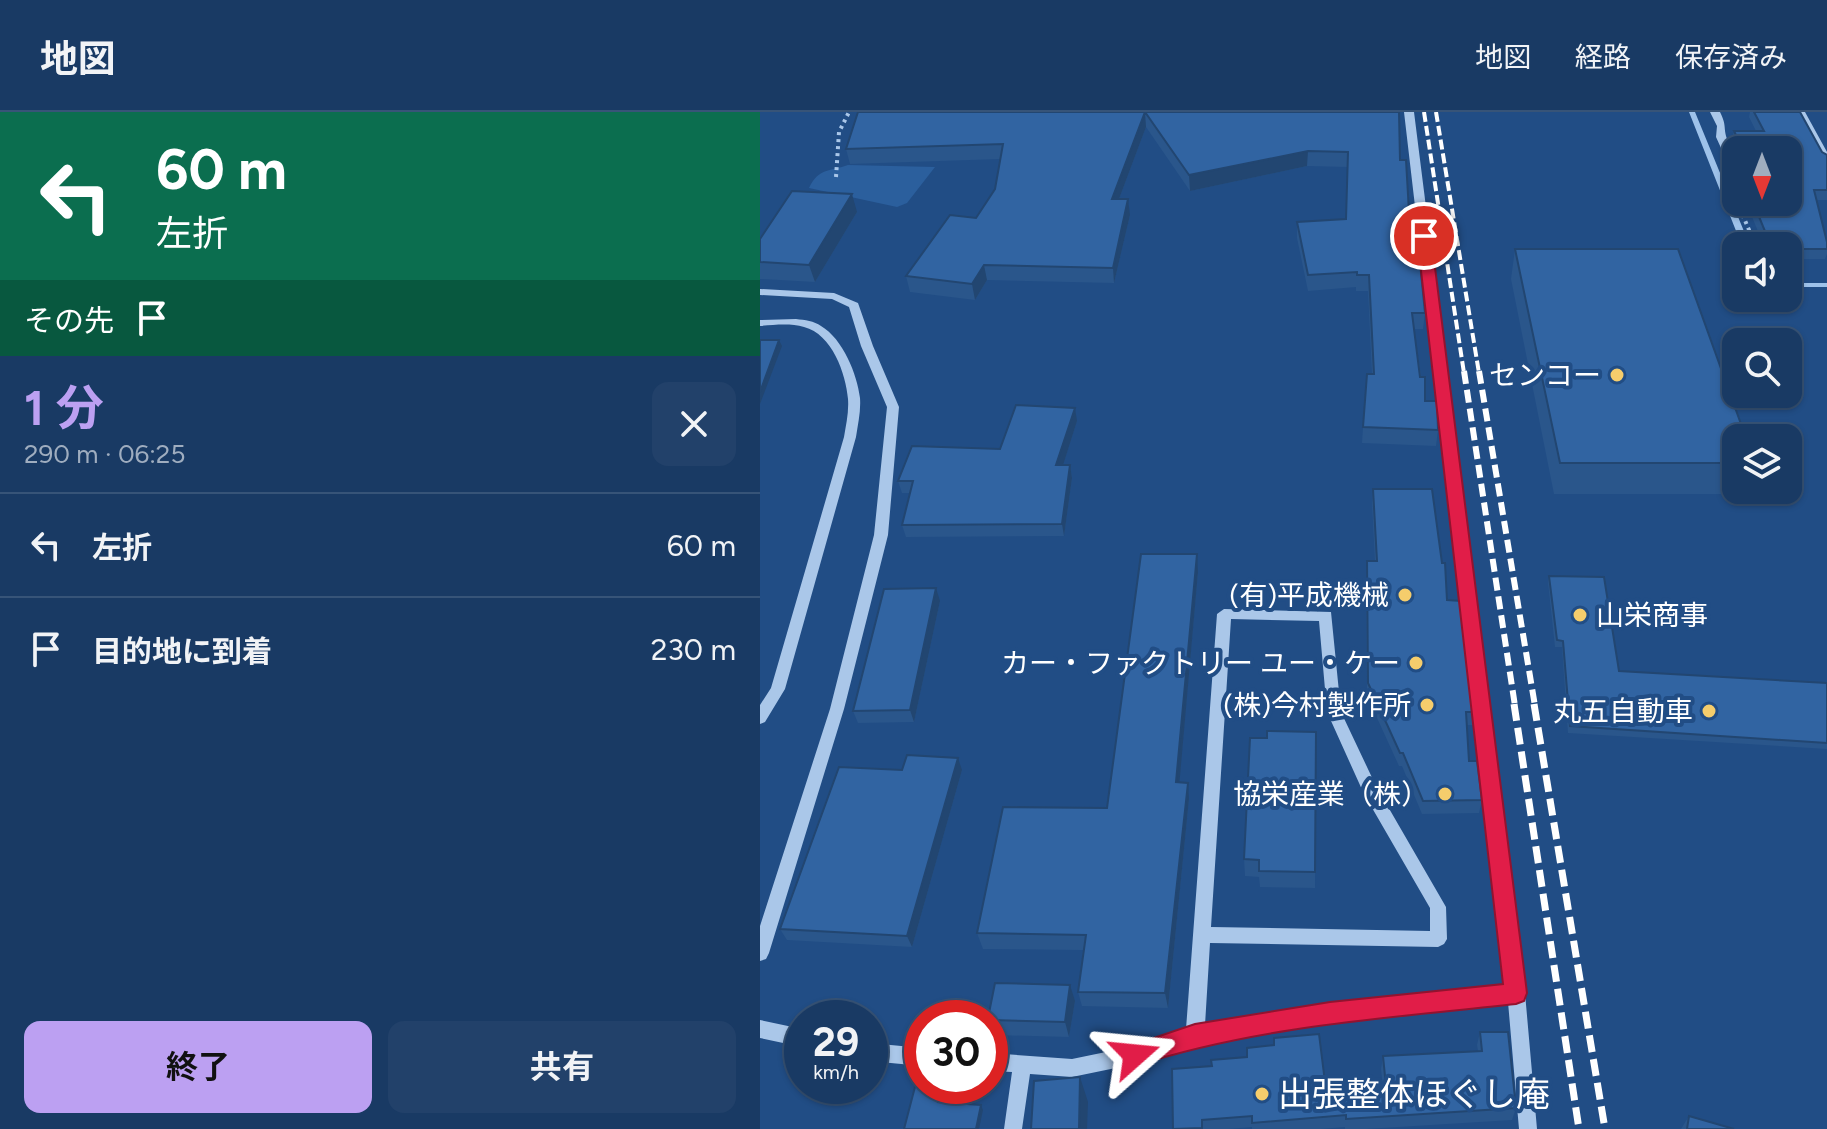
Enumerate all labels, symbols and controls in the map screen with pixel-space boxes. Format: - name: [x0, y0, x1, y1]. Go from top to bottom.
- text: 地図: [40, 36, 116, 82]
- text: 地図: [1475, 40, 1531, 74]
- text: 経路: [1575, 40, 1631, 74]
- text: 保存済み: [1675, 40, 1787, 74]
- text: 60 m: [156, 136, 287, 203]
- north arrow: [1722, 136, 1802, 216]
- map controls: [1722, 136, 1802, 504]
- icon: left: [24, 144, 128, 248]
- pin: [1390, 202, 1458, 270]
- text: 左折: [156, 212, 228, 255]
- icon: arrive: [1402, 214, 1446, 258]
- button: sound: [1722, 232, 1802, 312]
- icon: arrive: [130, 296, 174, 340]
- text: その先: [24, 302, 114, 339]
- button: search: [1722, 328, 1802, 408]
- place label: センコー: [1489, 358, 1601, 392]
- marker: センコー: [1608, 366, 1626, 384]
- text: 1 分: [24, 379, 104, 437]
- button: close: [652, 382, 736, 466]
- button: layers: [1722, 424, 1802, 504]
- text: 290 m · 06:25: [24, 438, 185, 470]
- icon: left: [24, 523, 68, 567]
- text: 60 m: [667, 527, 736, 564]
- text: 左折: [92, 529, 152, 566]
- place label: (有)平成機械: [1229, 578, 1389, 612]
- marker: (有)平成機械: [1396, 586, 1414, 604]
- place label: 山栄商事: [1596, 598, 1708, 632]
- marker: 山栄商事: [1571, 606, 1589, 624]
- icon: arrive: [24, 627, 68, 671]
- text: 230 m: [651, 631, 736, 668]
- text: 目的地に到着: [92, 633, 272, 670]
- place label: カー・ファクトリー ユー・ケー: [1001, 646, 1400, 680]
- marker: カー・ファクトリー ユー・ケー: [1407, 654, 1425, 672]
- place label: (株)今村製作所: [1223, 688, 1411, 722]
- place label: 丸五自動車: [1553, 694, 1693, 728]
- marker: (株)今村製作所: [1418, 696, 1436, 714]
- marker: 丸五自動車: [1700, 702, 1718, 720]
- place label: 協栄産業（株）: [1233, 777, 1429, 811]
- marker: 協栄産業（株）: [1436, 785, 1454, 803]
- speed limit sign: 30: [904, 1000, 1008, 1104]
- position arrow: [1093, 1013, 1177, 1097]
- text: 29: [813, 1018, 859, 1066]
- button: 終了: [24, 1021, 372, 1113]
- button: 共有: [388, 1021, 736, 1113]
- text: km/h: [813, 1060, 859, 1084]
- place label: 出張整体ほぐし庵: [1278, 1074, 1550, 1115]
- marker: 出張整体ほぐし庵: [1253, 1085, 1271, 1103]

